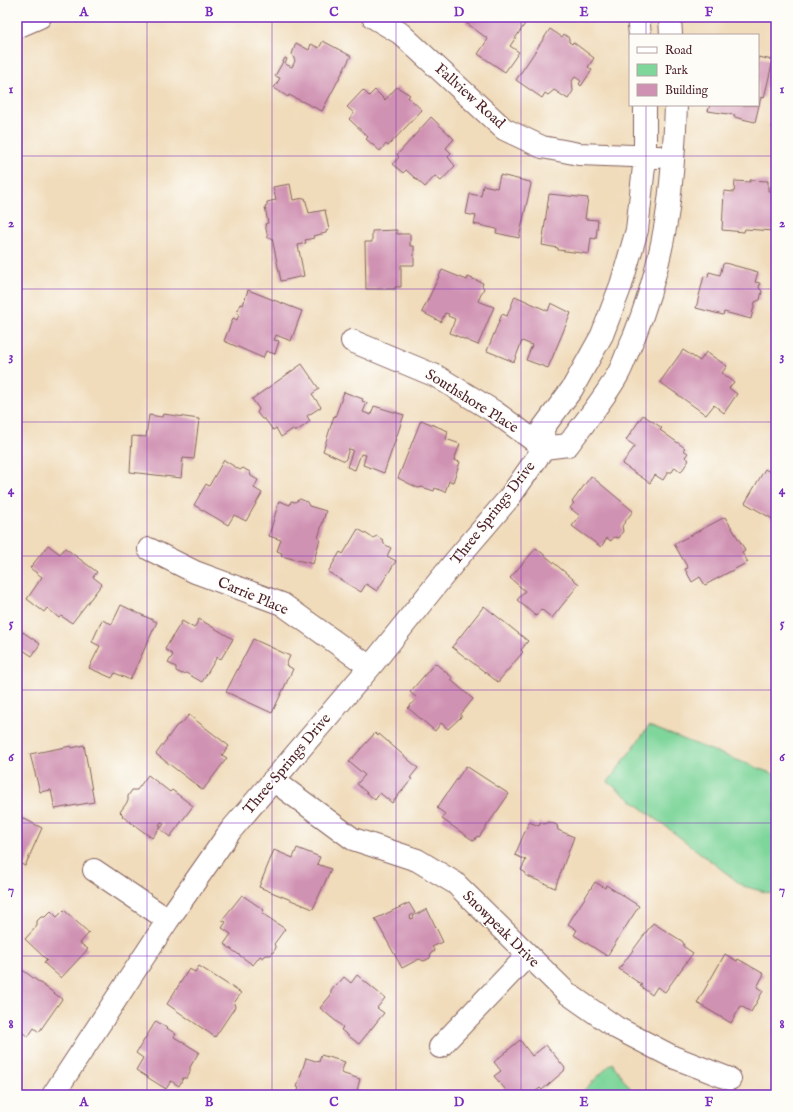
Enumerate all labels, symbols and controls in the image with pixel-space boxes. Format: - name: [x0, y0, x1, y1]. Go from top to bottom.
- text: A: [79, 4, 90, 21]
- text: B: [205, 4, 214, 21]
- text: C: [329, 4, 339, 21]
- text: D: [454, 4, 465, 21]
- text: E: [579, 4, 589, 21]
- text: F: [705, 4, 714, 21]
- legend: [629, 34, 759, 106]
- text: Road: [665, 43, 693, 58]
- street label: Fallview Road: [431, 59, 510, 133]
- text: Park: [665, 63, 688, 78]
- text: 1: [9, 81, 14, 98]
- text: 1: [780, 81, 785, 98]
- text: Building: [665, 83, 709, 98]
- text: 2: [8, 215, 14, 232]
- text: 2: [779, 215, 785, 232]
- text: 3: [9, 348, 14, 365]
- text: 3: [780, 348, 785, 365]
- street label: Southshore Place: [422, 365, 522, 437]
- street label: Three Springs Drive: [447, 457, 539, 569]
- text: 4: [8, 482, 15, 499]
- text: 4: [779, 482, 786, 499]
- street label: Carrie Place: [215, 573, 291, 619]
- text: 5: [9, 615, 14, 632]
- text: 5: [780, 615, 785, 632]
- street label: Three Springs Drive: [239, 709, 335, 819]
- text: 6: [8, 749, 14, 766]
- text: 6: [779, 749, 785, 766]
- text: 7: [8, 882, 14, 899]
- text: 7: [779, 882, 785, 899]
- street label: Snowpeak Drive: [459, 887, 544, 972]
- text: 8: [8, 1016, 14, 1033]
- text: 8: [779, 1016, 785, 1033]
- text: A: [79, 1094, 90, 1111]
- text: B: [205, 1094, 214, 1111]
- text: C: [329, 1094, 339, 1111]
- text: D: [454, 1094, 465, 1111]
- text: E: [579, 1094, 589, 1111]
- text: F: [705, 1094, 714, 1111]

